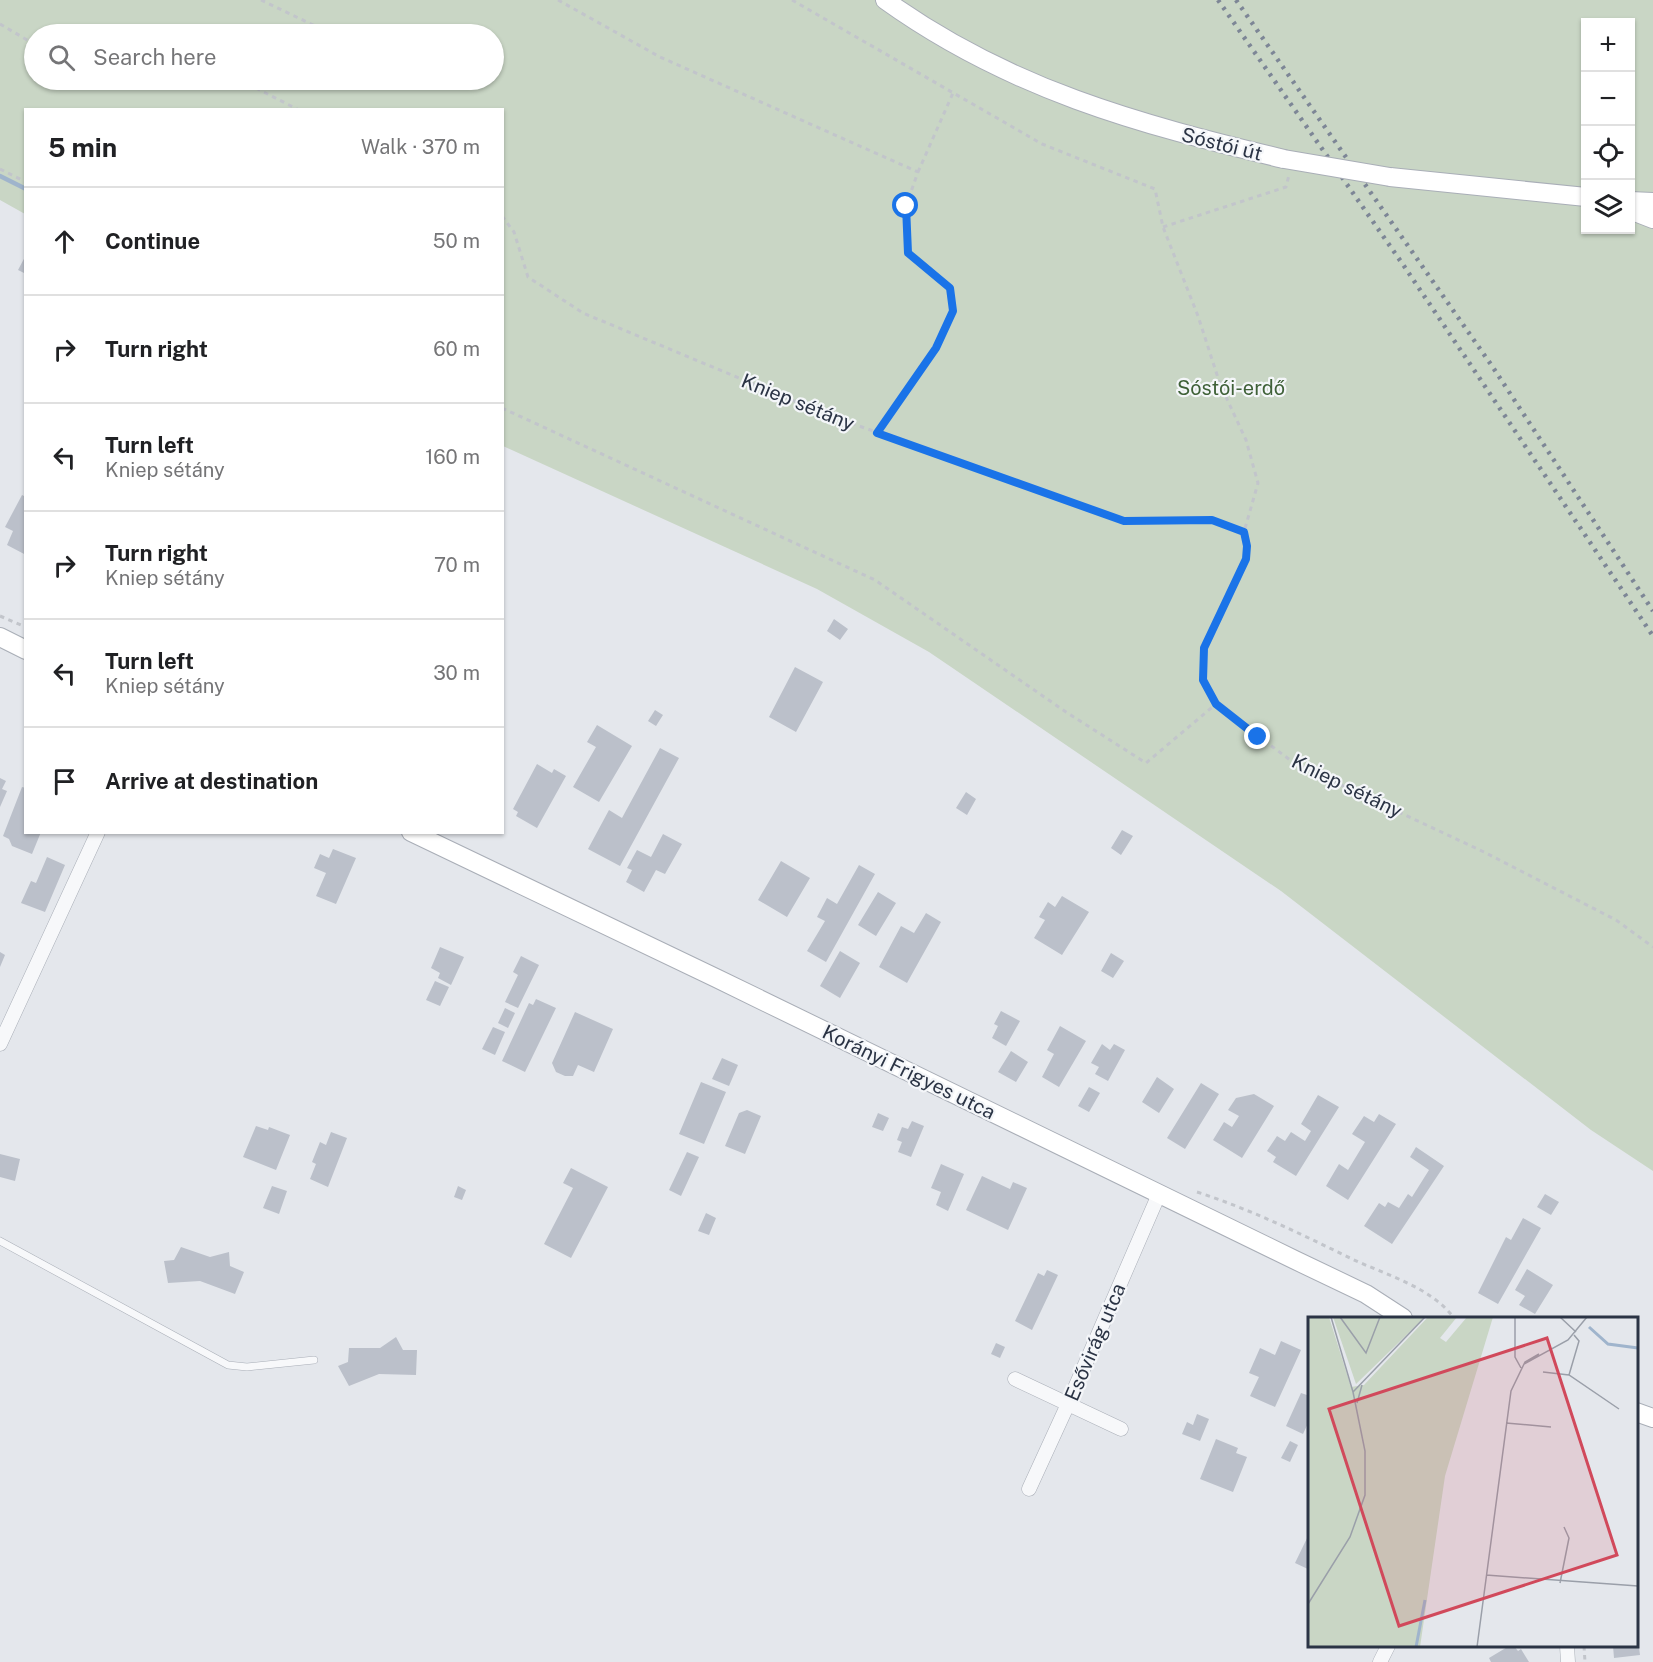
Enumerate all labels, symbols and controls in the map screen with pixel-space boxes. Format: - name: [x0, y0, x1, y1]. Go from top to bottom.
- map controls: [1581, 18, 1635, 234]
- button: +: [1581, 18, 1635, 72]
- search box: [24, 24, 504, 90]
- icon: search: [45, 41, 78, 74]
- text: Search here: [93, 44, 217, 70]
- button: −: [1581, 72, 1635, 126]
- street label: Sóstói út: [1179, 122, 1265, 166]
- button: locate: [1581, 126, 1635, 180]
- text: 5 min: [48, 132, 117, 163]
- text: Walk · 370 m: [361, 135, 480, 159]
- button: layers: [1581, 180, 1635, 234]
- route start: [892, 192, 918, 218]
- icon: ahead: [48, 225, 81, 258]
- text: Continue: [105, 228, 200, 254]
- text: 50 m: [433, 229, 480, 253]
- icon: right: [48, 333, 81, 366]
- text: Turn right: [105, 336, 208, 362]
- text: 60 m: [433, 337, 480, 361]
- street label: Kniep sétány: [738, 368, 858, 436]
- park label: Sóstói-erdő: [1177, 376, 1285, 400]
- text: Turn left: [105, 432, 194, 458]
- icon: left: [48, 441, 81, 474]
- text: 160 m: [425, 445, 480, 469]
- text: Kniep sétány: [105, 458, 225, 482]
- text: Turn right: [105, 540, 208, 566]
- icon: right: [48, 549, 81, 582]
- text: 70 m: [434, 553, 480, 577]
- text: Kniep sétány: [105, 566, 225, 590]
- text: Turn left: [105, 648, 194, 674]
- icon: left: [48, 657, 81, 690]
- text: 30 m: [433, 661, 480, 685]
- text: Kniep sétány: [105, 674, 225, 698]
- route end: [1244, 723, 1270, 749]
- street label: Kniep sétány: [1288, 749, 1406, 823]
- icon: arrive: [48, 765, 81, 798]
- text: Arrive at destination: [105, 768, 318, 794]
- street label: Korányi Frigyes utca: [819, 1020, 999, 1124]
- street label: Esővirág utca: [1059, 1280, 1131, 1404]
- inset map: [1308, 1317, 1638, 1647]

